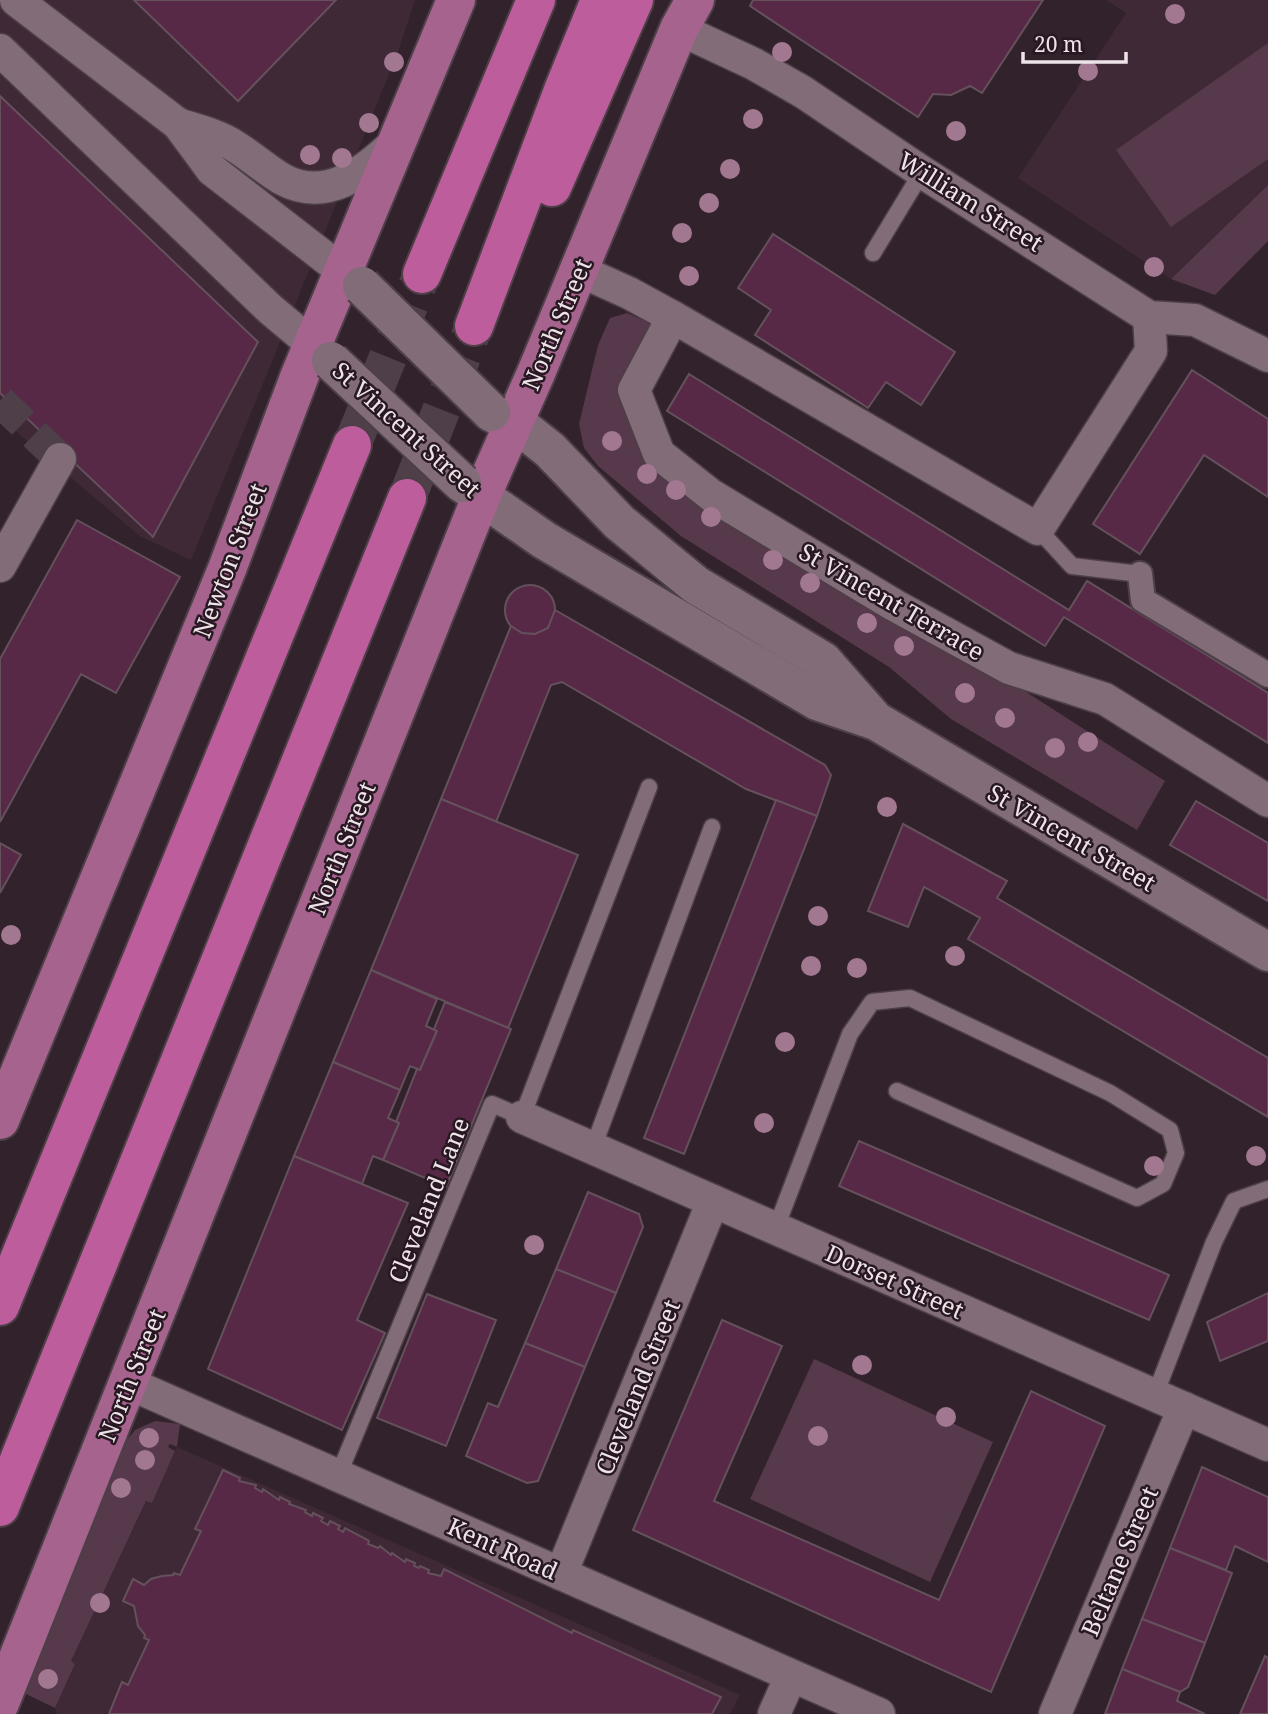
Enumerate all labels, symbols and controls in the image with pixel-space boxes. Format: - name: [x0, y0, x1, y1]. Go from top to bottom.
- scale bar: [1023, 21, 1126, 65]
- text: 20 m: [1034, 30, 1083, 58]
- street label: William Street: [892, 143, 1050, 259]
- street label: North Street: [513, 253, 599, 395]
- street label: St Vincent Street: [326, 354, 488, 504]
- street label: Newton Street: [184, 478, 274, 642]
- street label: St Vincent Terrace: [793, 535, 991, 667]
- street label: St Vincent Street: [982, 775, 1162, 899]
- street label: North Street: [299, 777, 383, 919]
- street label: Cleveland Lane: [380, 1112, 476, 1288]
- street label: Dorset Street: [821, 1236, 969, 1326]
- street label: Cleveland Street: [587, 1295, 687, 1479]
- street label: North Street: [89, 1304, 173, 1446]
- street label: Beltane Street: [1073, 1481, 1165, 1641]
- street label: Kent Road: [443, 1509, 563, 1587]

